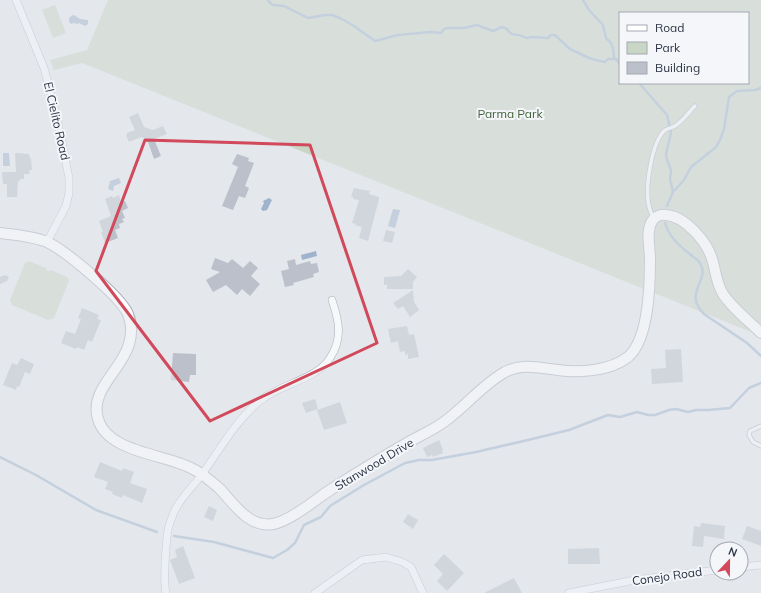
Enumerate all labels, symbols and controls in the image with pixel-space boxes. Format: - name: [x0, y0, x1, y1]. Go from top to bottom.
- legend: [619, 12, 749, 84]
- text: Road: [655, 20, 684, 35]
- text: Park: [655, 40, 681, 55]
- text: Building: [655, 60, 700, 75]
- street label: El Cielito Road: [41, 80, 73, 162]
- park label: Parma Park: [477, 106, 543, 121]
- street label: Stanwood Drive: [332, 435, 416, 493]
- north arrow: [709, 541, 749, 581]
- text: N: [726, 544, 739, 560]
- street label: Conejo Road: [631, 564, 703, 588]

